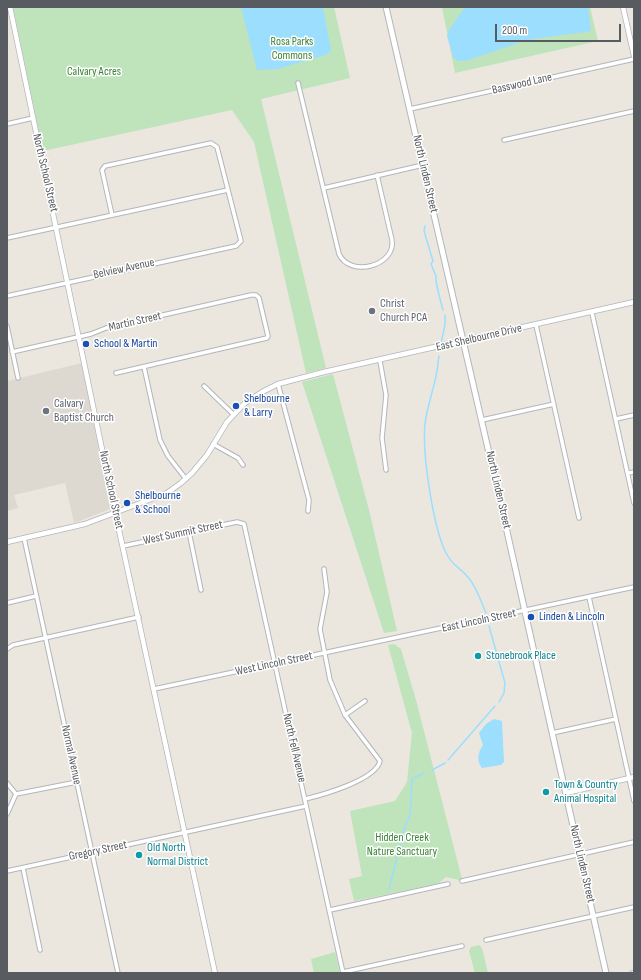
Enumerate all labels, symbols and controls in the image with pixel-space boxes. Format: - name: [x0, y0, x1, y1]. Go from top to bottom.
- scale bar: [497, 16, 623, 42]
- text: 200 m: [502, 23, 527, 38]
- park label: Rosa Parks Commons: [271, 35, 313, 63]
- park label: Calvary Acres: [67, 65, 121, 79]
- street label: Basswood Lane: [491, 70, 553, 98]
- street label: North School Street: [29, 132, 61, 214]
- street label: North Linden Street: [409, 134, 441, 214]
- street label: Belview Avenue: [92, 256, 156, 282]
- place label: Christ Church PCA: [380, 297, 427, 325]
- marker: Christ Church PCA: [367, 306, 377, 316]
- street label: Martin Street: [107, 309, 163, 335]
- street label: East Shelbourne Drive: [435, 321, 523, 355]
- place label: School & Martin: [94, 337, 158, 351]
- marker: School & Martin: [81, 339, 91, 349]
- place label: Shelbourne & Larry: [244, 392, 290, 420]
- place label: Calvary Baptist Church: [54, 397, 114, 425]
- marker: Shelbourne & Larry: [231, 401, 241, 411]
- marker: Calvary Baptist Church: [41, 406, 51, 416]
- street label: North School Street: [96, 449, 126, 531]
- street label: North Linden Street: [482, 450, 514, 530]
- place label: Shelbourne & School: [135, 489, 181, 517]
- marker: Shelbourne & School: [122, 498, 132, 508]
- street label: West Summit Street: [142, 518, 224, 548]
- street label: East Lincoln Street: [441, 606, 517, 636]
- place label: Linden & Lincoln: [539, 610, 605, 624]
- marker: Linden & Lincoln: [526, 612, 536, 622]
- street label: West Lincoln Street: [234, 649, 314, 679]
- place label: Stonebrook Place: [486, 649, 556, 663]
- marker: Stonebrook Place: [473, 651, 483, 661]
- street label: North Fell Avenue: [279, 712, 309, 784]
- street label: Normal Avenue: [58, 724, 84, 786]
- place label: Town & Country Animal Hospital: [554, 778, 618, 806]
- marker: Town & Country Animal Hospital: [541, 787, 551, 797]
- street label: North Linden Street: [566, 824, 598, 904]
- park label: Hidden Creek Nature Sanctuary: [367, 831, 437, 859]
- street label: Gregory Street: [68, 838, 128, 864]
- place label: Old North Normal District: [147, 841, 208, 869]
- marker: Old North Normal District: [134, 850, 144, 860]

